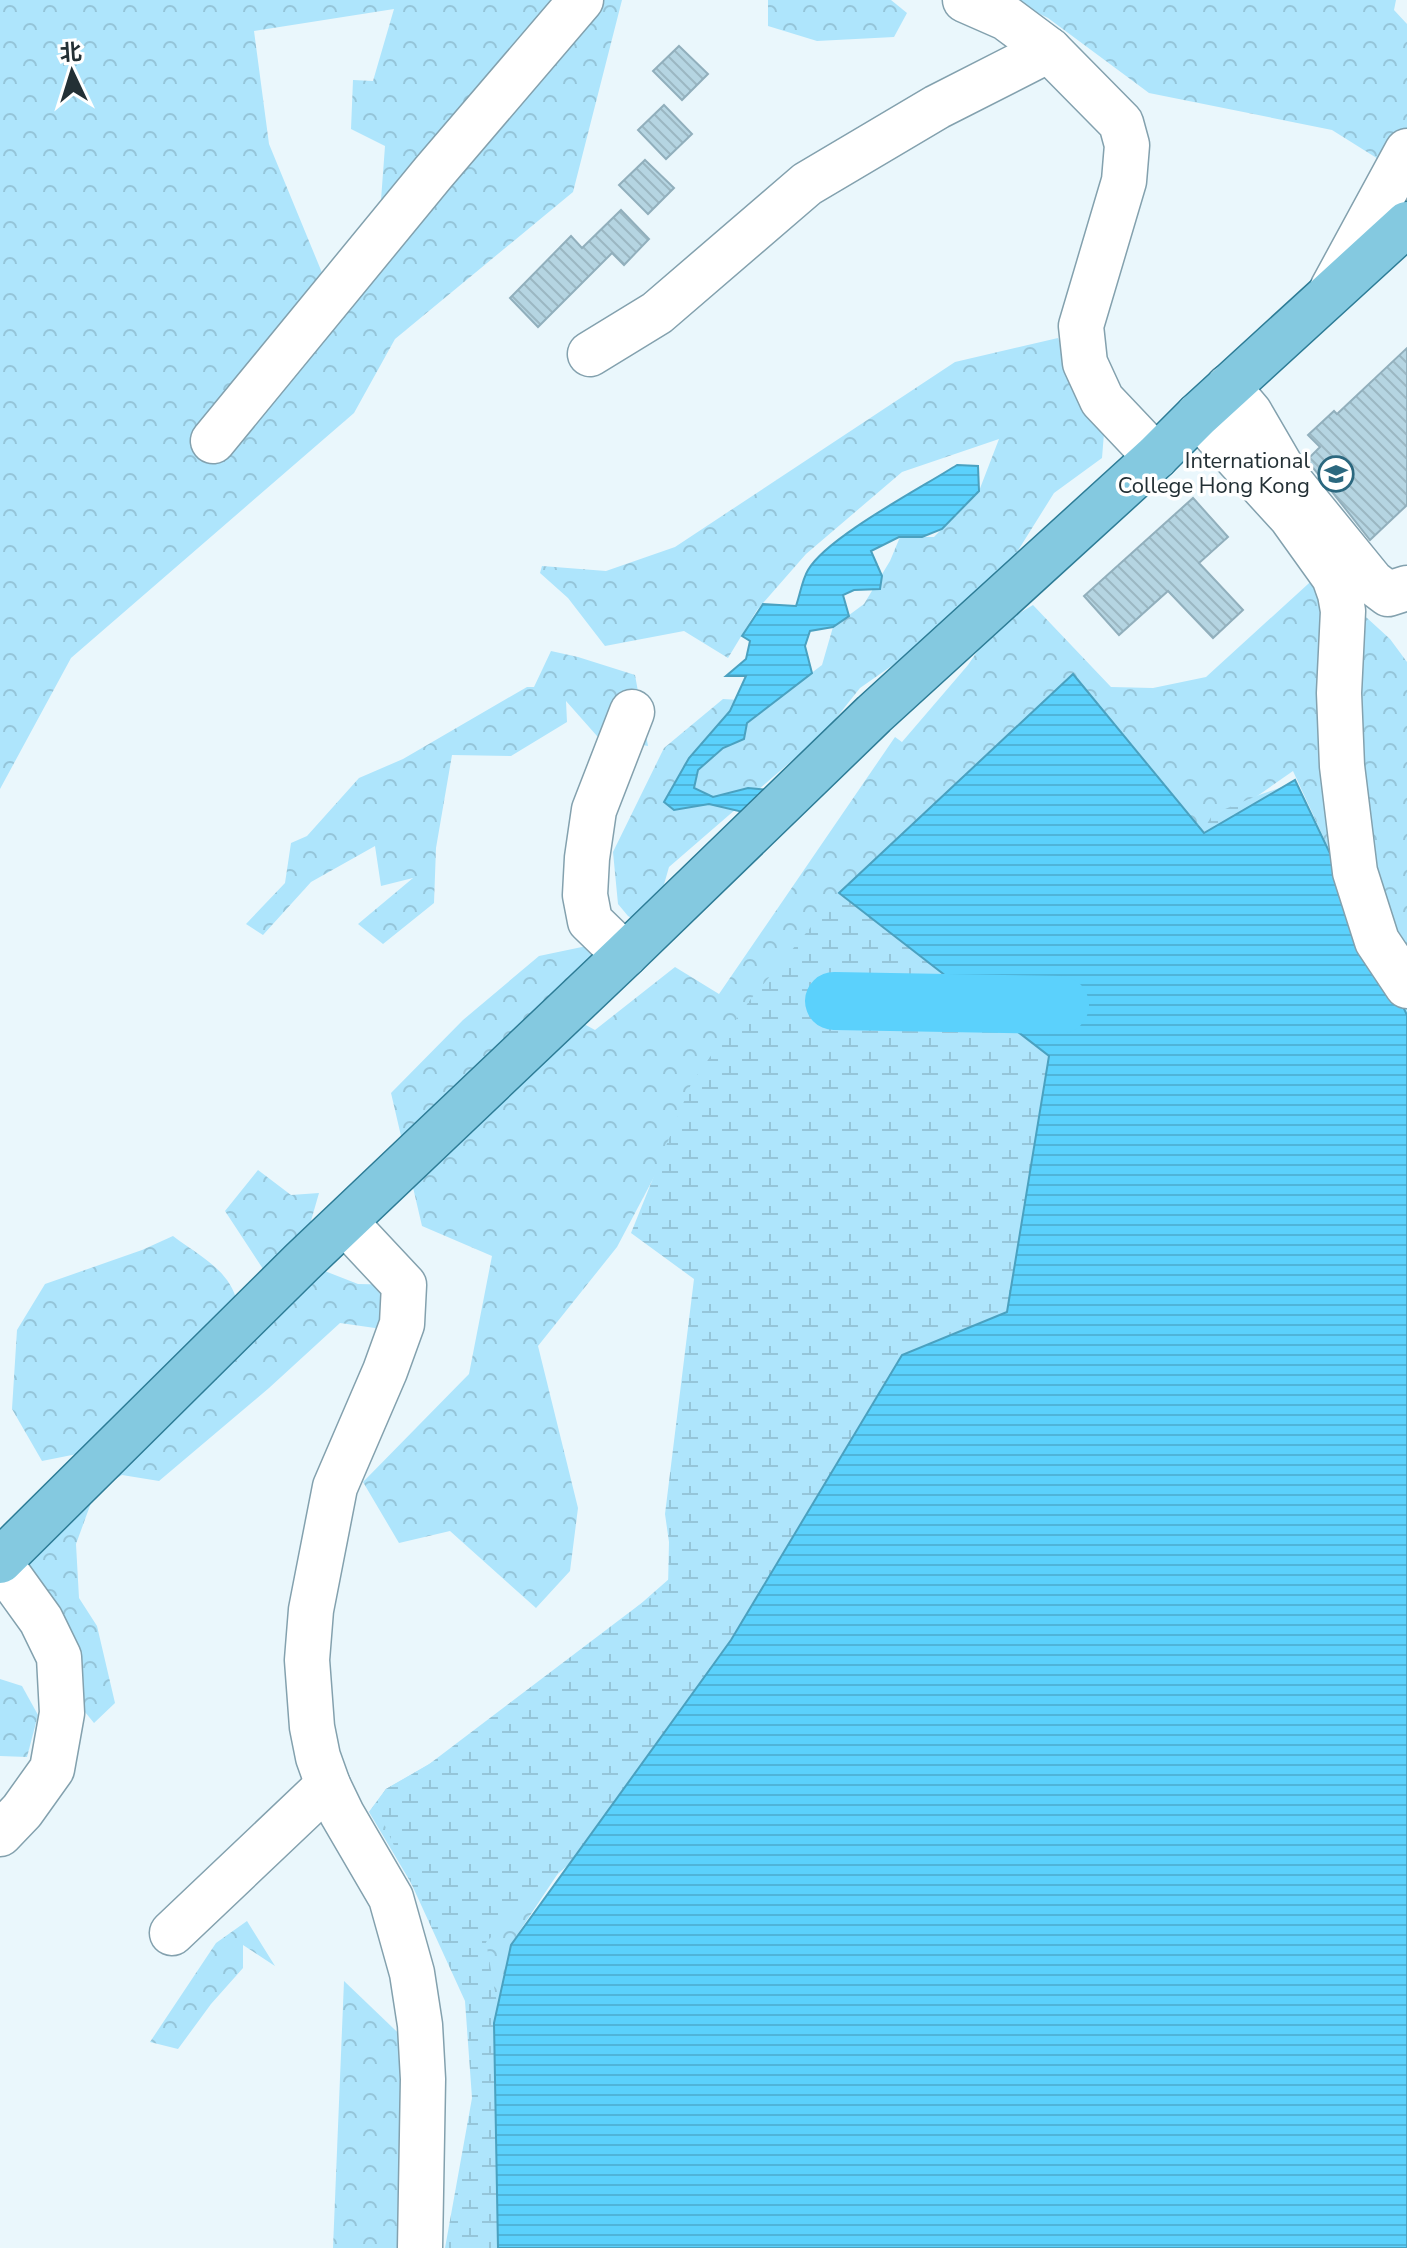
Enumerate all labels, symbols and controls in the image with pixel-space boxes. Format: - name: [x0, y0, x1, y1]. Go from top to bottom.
- north arrow: [32, 32, 112, 112]
- text: 北: [59, 37, 83, 69]
- place label: International College Hong Kong: [1118, 446, 1310, 501]
- school or university icon: International College Hong Kong: [1317, 455, 1355, 493]

